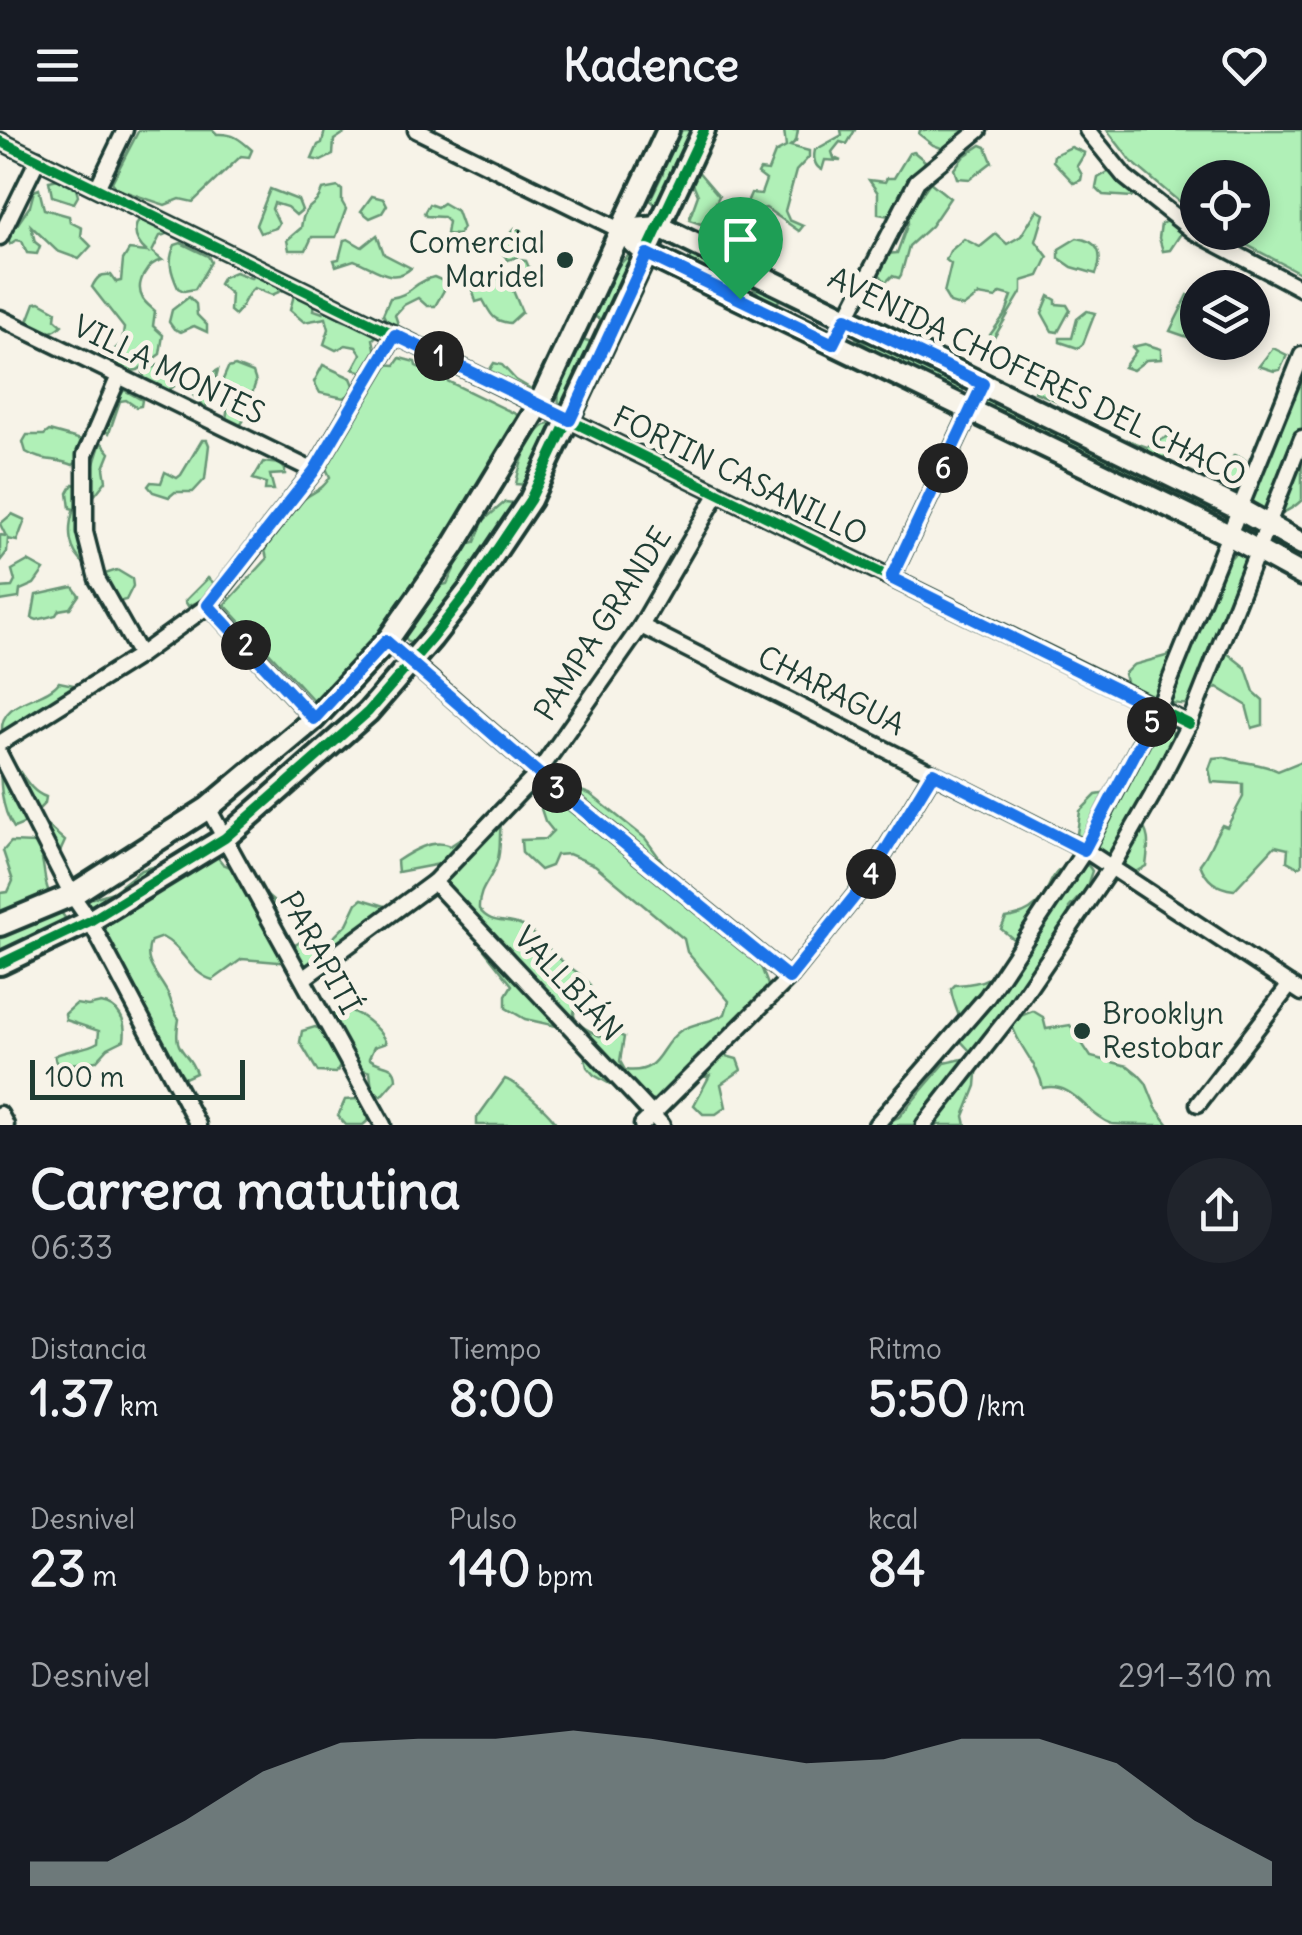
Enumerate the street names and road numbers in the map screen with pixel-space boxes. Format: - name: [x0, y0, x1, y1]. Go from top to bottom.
- street label: AVENIDA CHOFERES DEL CHACO: [822, 258, 1253, 494]
- street label: VILLA MONTES: [67, 306, 272, 432]
- street label: FORTIN CASANILLO: [607, 397, 874, 553]
- street label: PAMPA GRANDE: [525, 519, 679, 728]
- street label: CHARAGUA: [752, 637, 911, 743]
- street label: PARAPITÍ: [272, 884, 370, 1021]
- street label: VALLBIÁN: [506, 918, 632, 1048]

